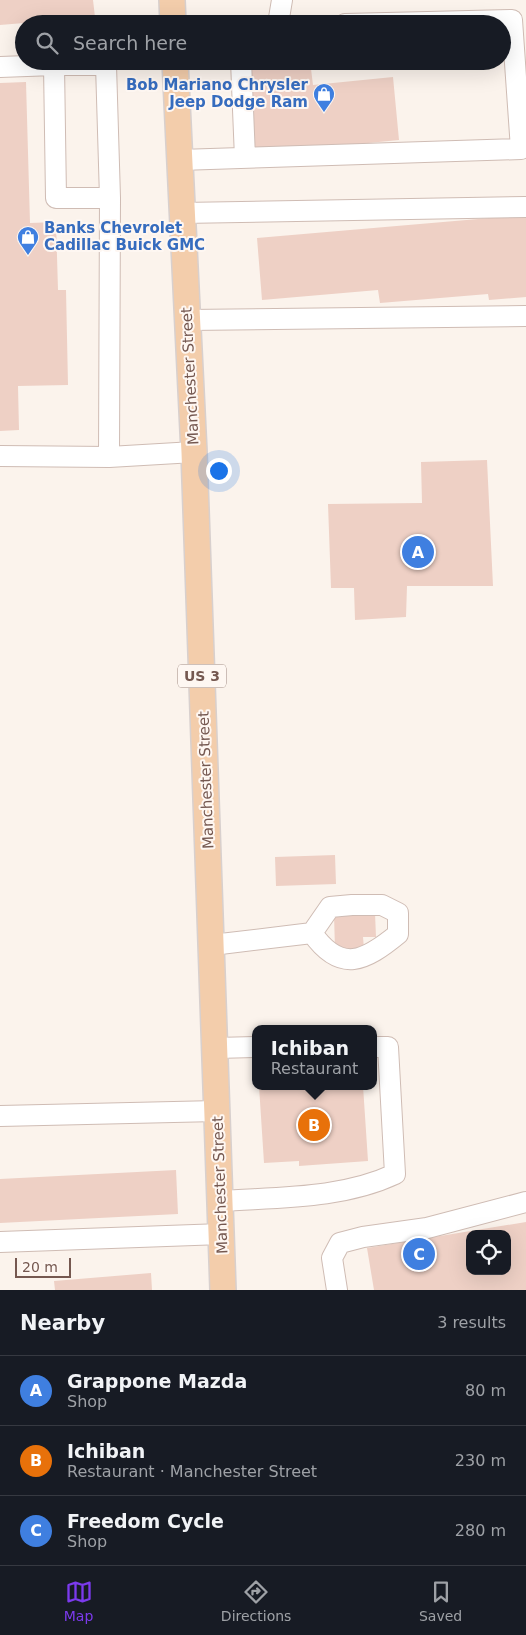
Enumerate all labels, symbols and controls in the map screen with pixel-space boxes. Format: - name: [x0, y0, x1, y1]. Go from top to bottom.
- search box: [15, 15, 511, 70]
- icon: search: [33, 29, 61, 57]
- text: Search here: [73, 32, 187, 54]
- place label: Bob Mariano Chrysler Jeep Dodge Ram: [126, 76, 309, 111]
- shop icon: Bob Mariano Chrysler Jeep Dodge Ram: [312, 82, 336, 113]
- place label: Banks Chevrolet Cadillac Buick GMC: [44, 219, 205, 254]
- shop icon: Banks Chevrolet Cadillac Buick GMC: [16, 225, 40, 256]
- street label: Manchester Street: [177, 306, 203, 445]
- your location: [206, 458, 232, 484]
- pin: A: [402, 533, 434, 571]
- road number: US 3: [178, 664, 226, 688]
- street label: Manchester Street: [195, 711, 217, 849]
- popup: [252, 1025, 377, 1090]
- text: Ichiban: [271, 1037, 349, 1059]
- text: Restaurant: [271, 1059, 358, 1078]
- pin: B: [298, 1106, 330, 1144]
- street label: Manchester Street: [209, 1116, 231, 1254]
- map controls: [466, 1230, 511, 1275]
- button: locate: [466, 1230, 511, 1275]
- pin: C: [403, 1235, 435, 1273]
- scale bar: [15, 1255, 71, 1278]
- text: 20 m: [22, 1259, 58, 1275]
- text: Nearby: [20, 1311, 105, 1335]
- text: 3 results: [437, 1313, 506, 1332]
- text: Grappone Mazda: [67, 1370, 247, 1392]
- text: A: [30, 1381, 42, 1400]
- text: 80 m: [465, 1381, 506, 1400]
- text: Shop: [67, 1392, 107, 1411]
- text: Ichiban: [67, 1440, 145, 1462]
- text: B: [30, 1451, 42, 1470]
- text: 230 m: [455, 1451, 506, 1470]
- text: Restaurant · Manchester Street: [67, 1462, 317, 1481]
- text: Freedom Cycle: [67, 1510, 224, 1532]
- text: C: [30, 1521, 42, 1540]
- text: 280 m: [455, 1521, 506, 1540]
- text: Shop: [67, 1532, 107, 1551]
- tab: Map: [64, 1578, 93, 1624]
- tab: Directions: [221, 1578, 291, 1624]
- tab: Saved: [419, 1578, 462, 1624]

